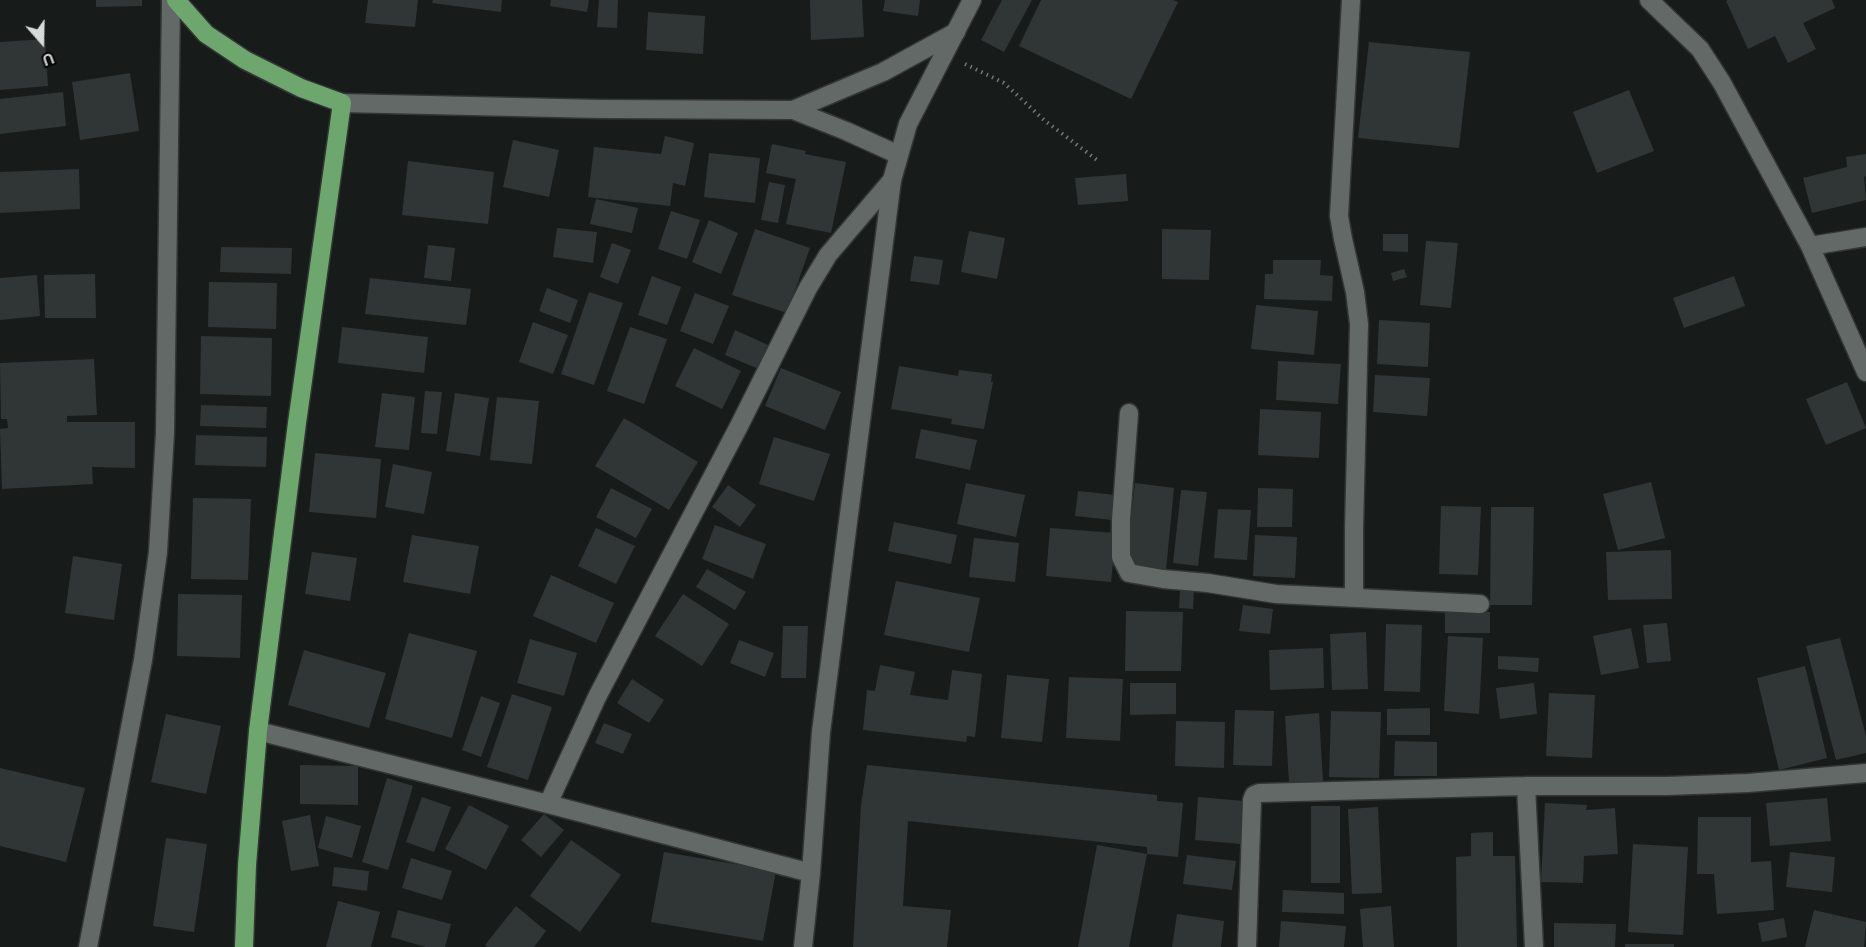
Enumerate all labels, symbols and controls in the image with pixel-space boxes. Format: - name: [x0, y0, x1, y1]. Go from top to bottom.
- north arrow: [12, 12, 72, 72]
- text: U: [40, 48, 57, 71]

